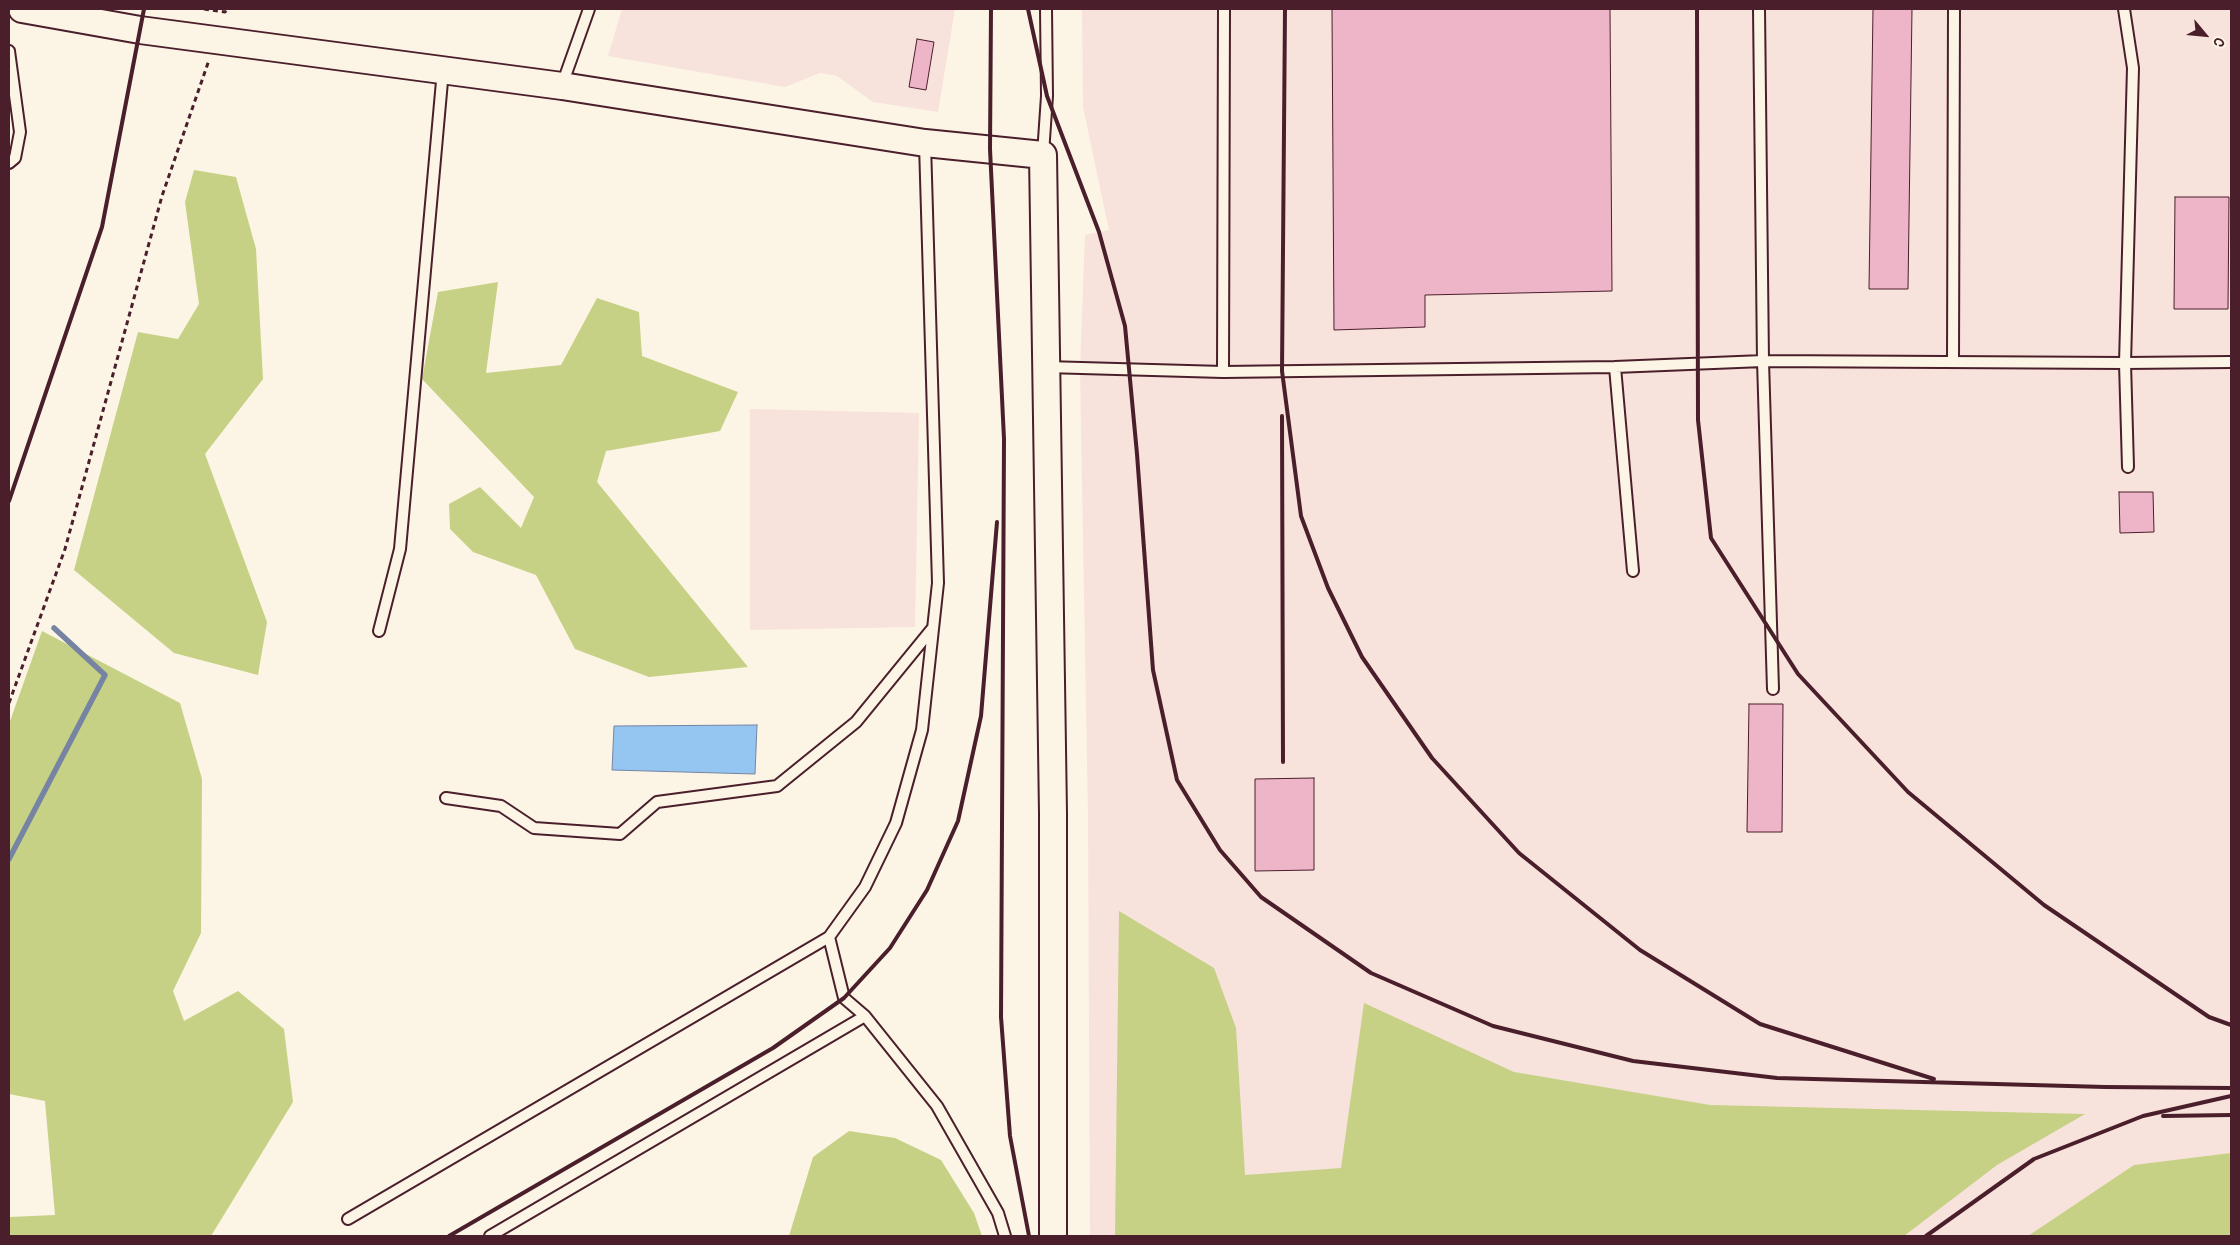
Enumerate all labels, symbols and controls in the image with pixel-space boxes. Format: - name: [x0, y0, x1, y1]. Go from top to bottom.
- north arrow: [2180, 10, 2230, 60]
- text: С: [2209, 34, 2228, 50]

